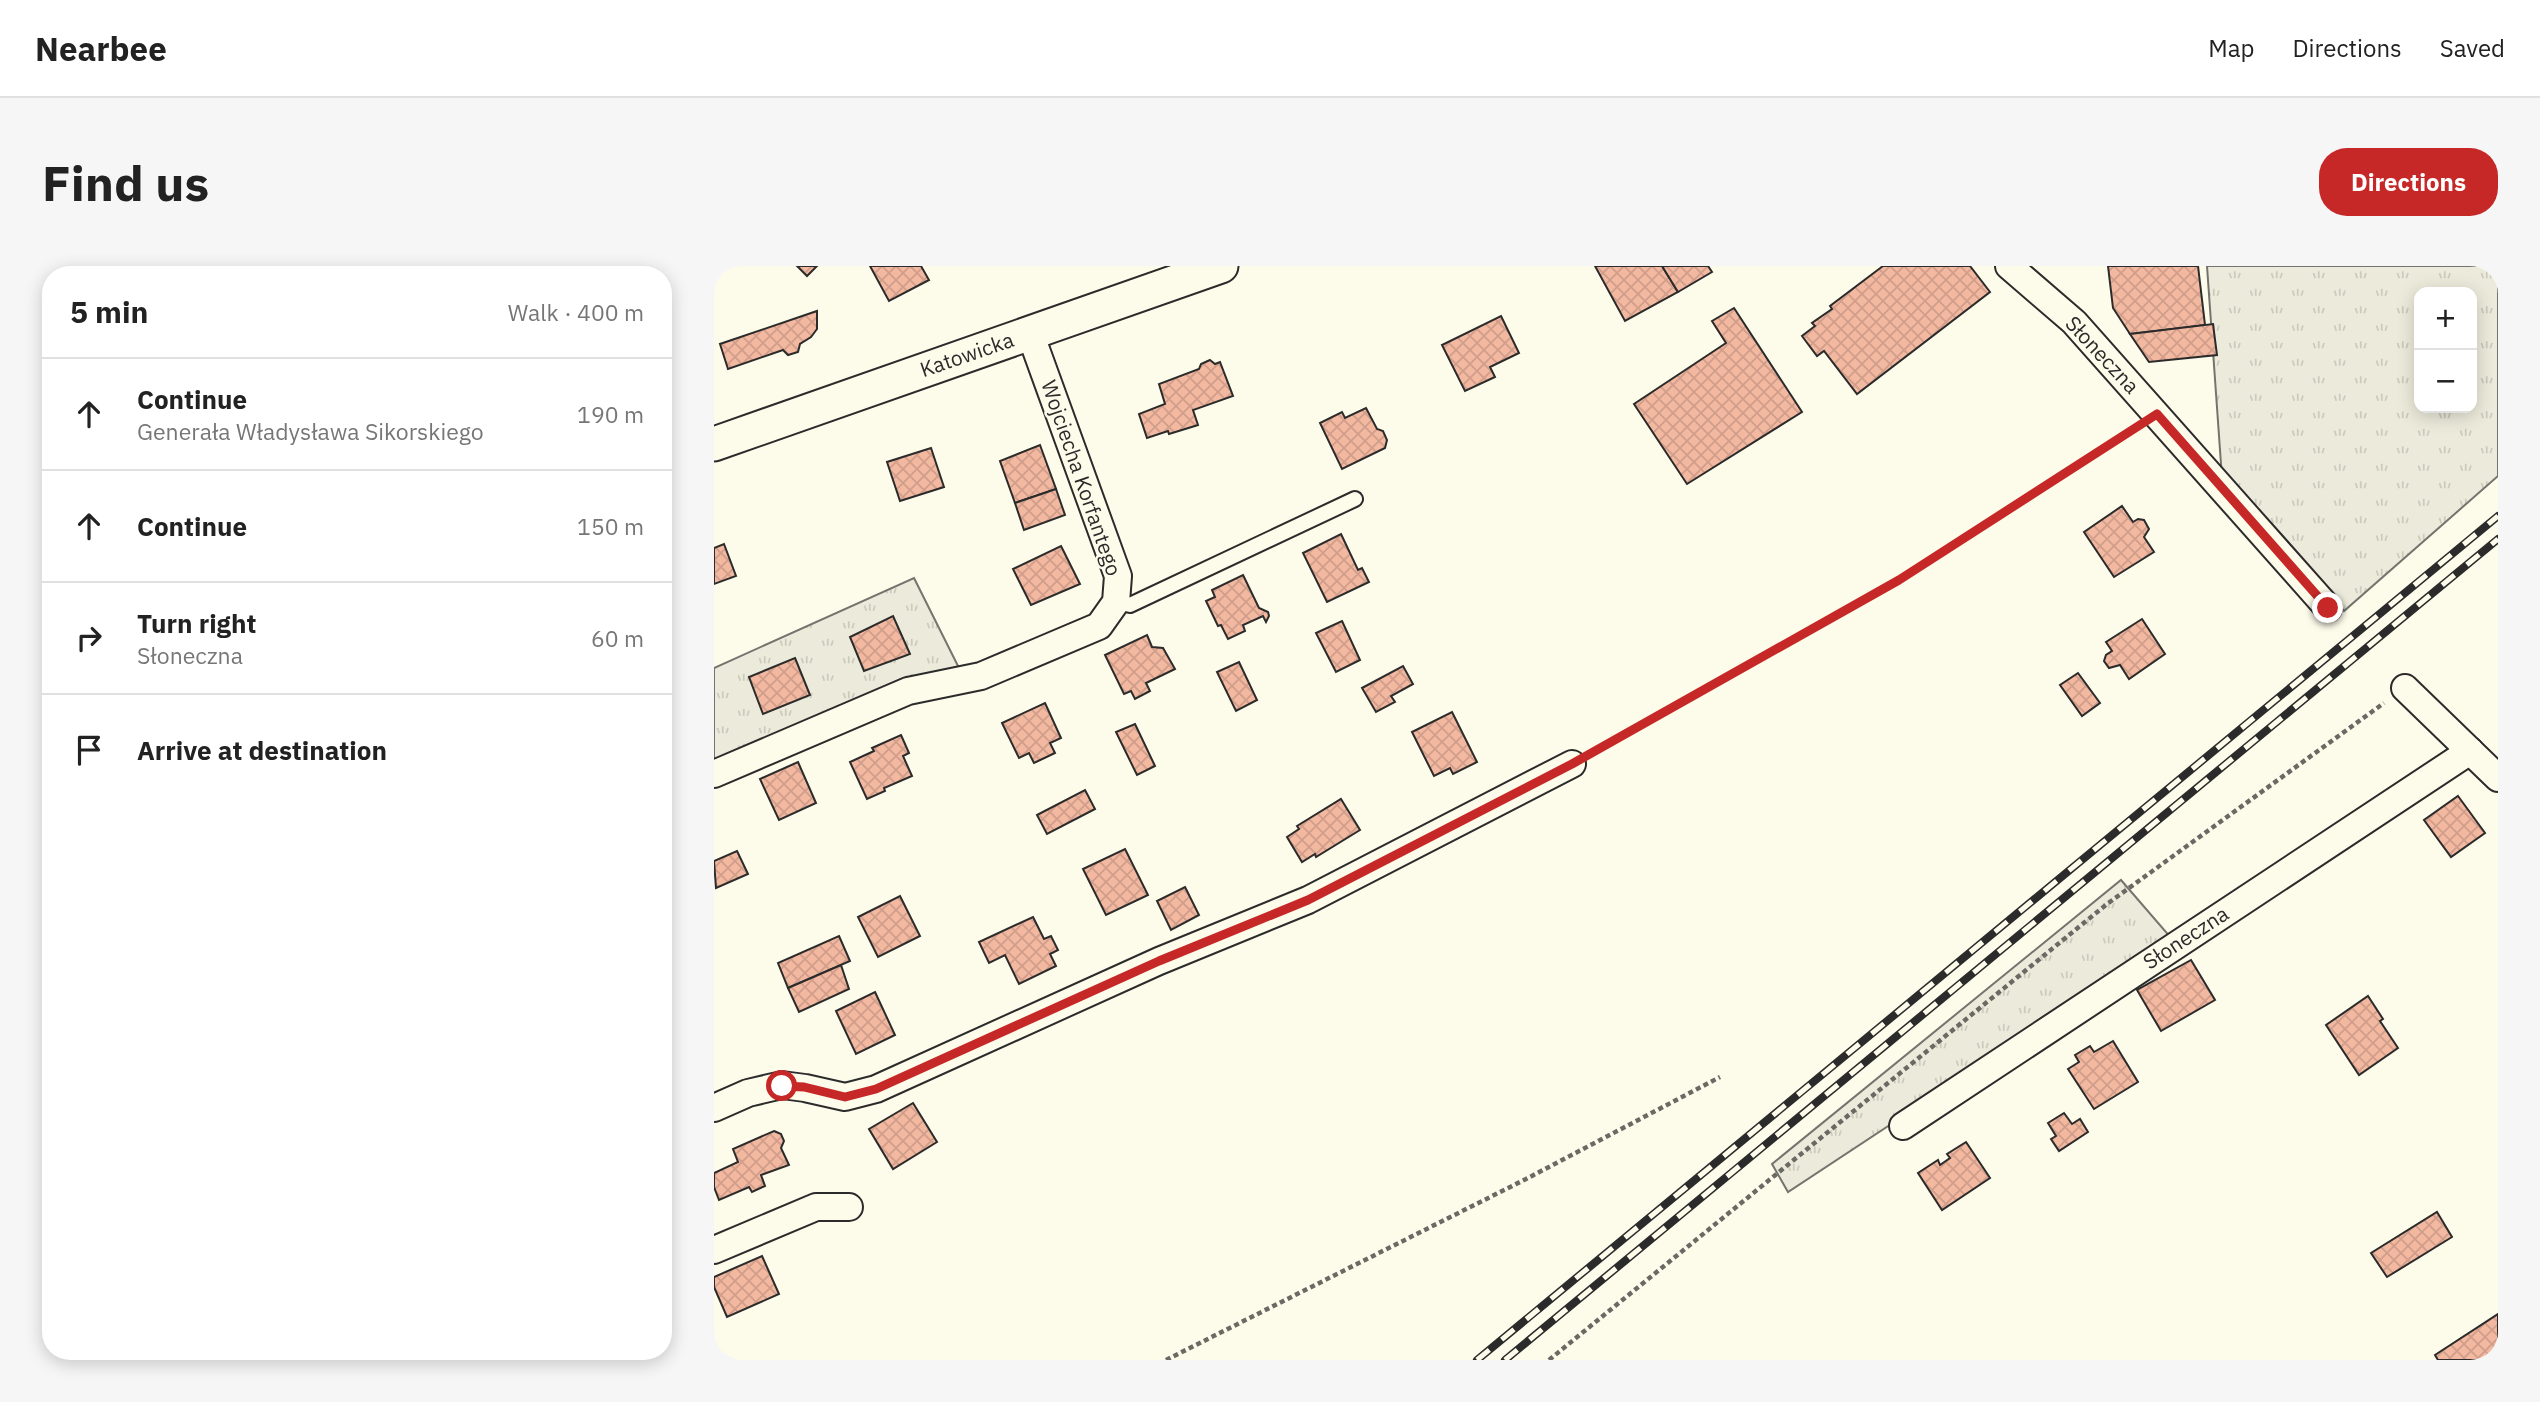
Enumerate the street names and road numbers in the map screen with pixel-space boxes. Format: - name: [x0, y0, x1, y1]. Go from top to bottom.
- street label: Słoneczna: [2060, 309, 2146, 399]
- street label: Katowicka: [916, 325, 1017, 383]
- street label: Wojciecha Korfantego: [1035, 376, 1129, 579]
- street label: Słoneczna: [2137, 899, 2234, 975]

